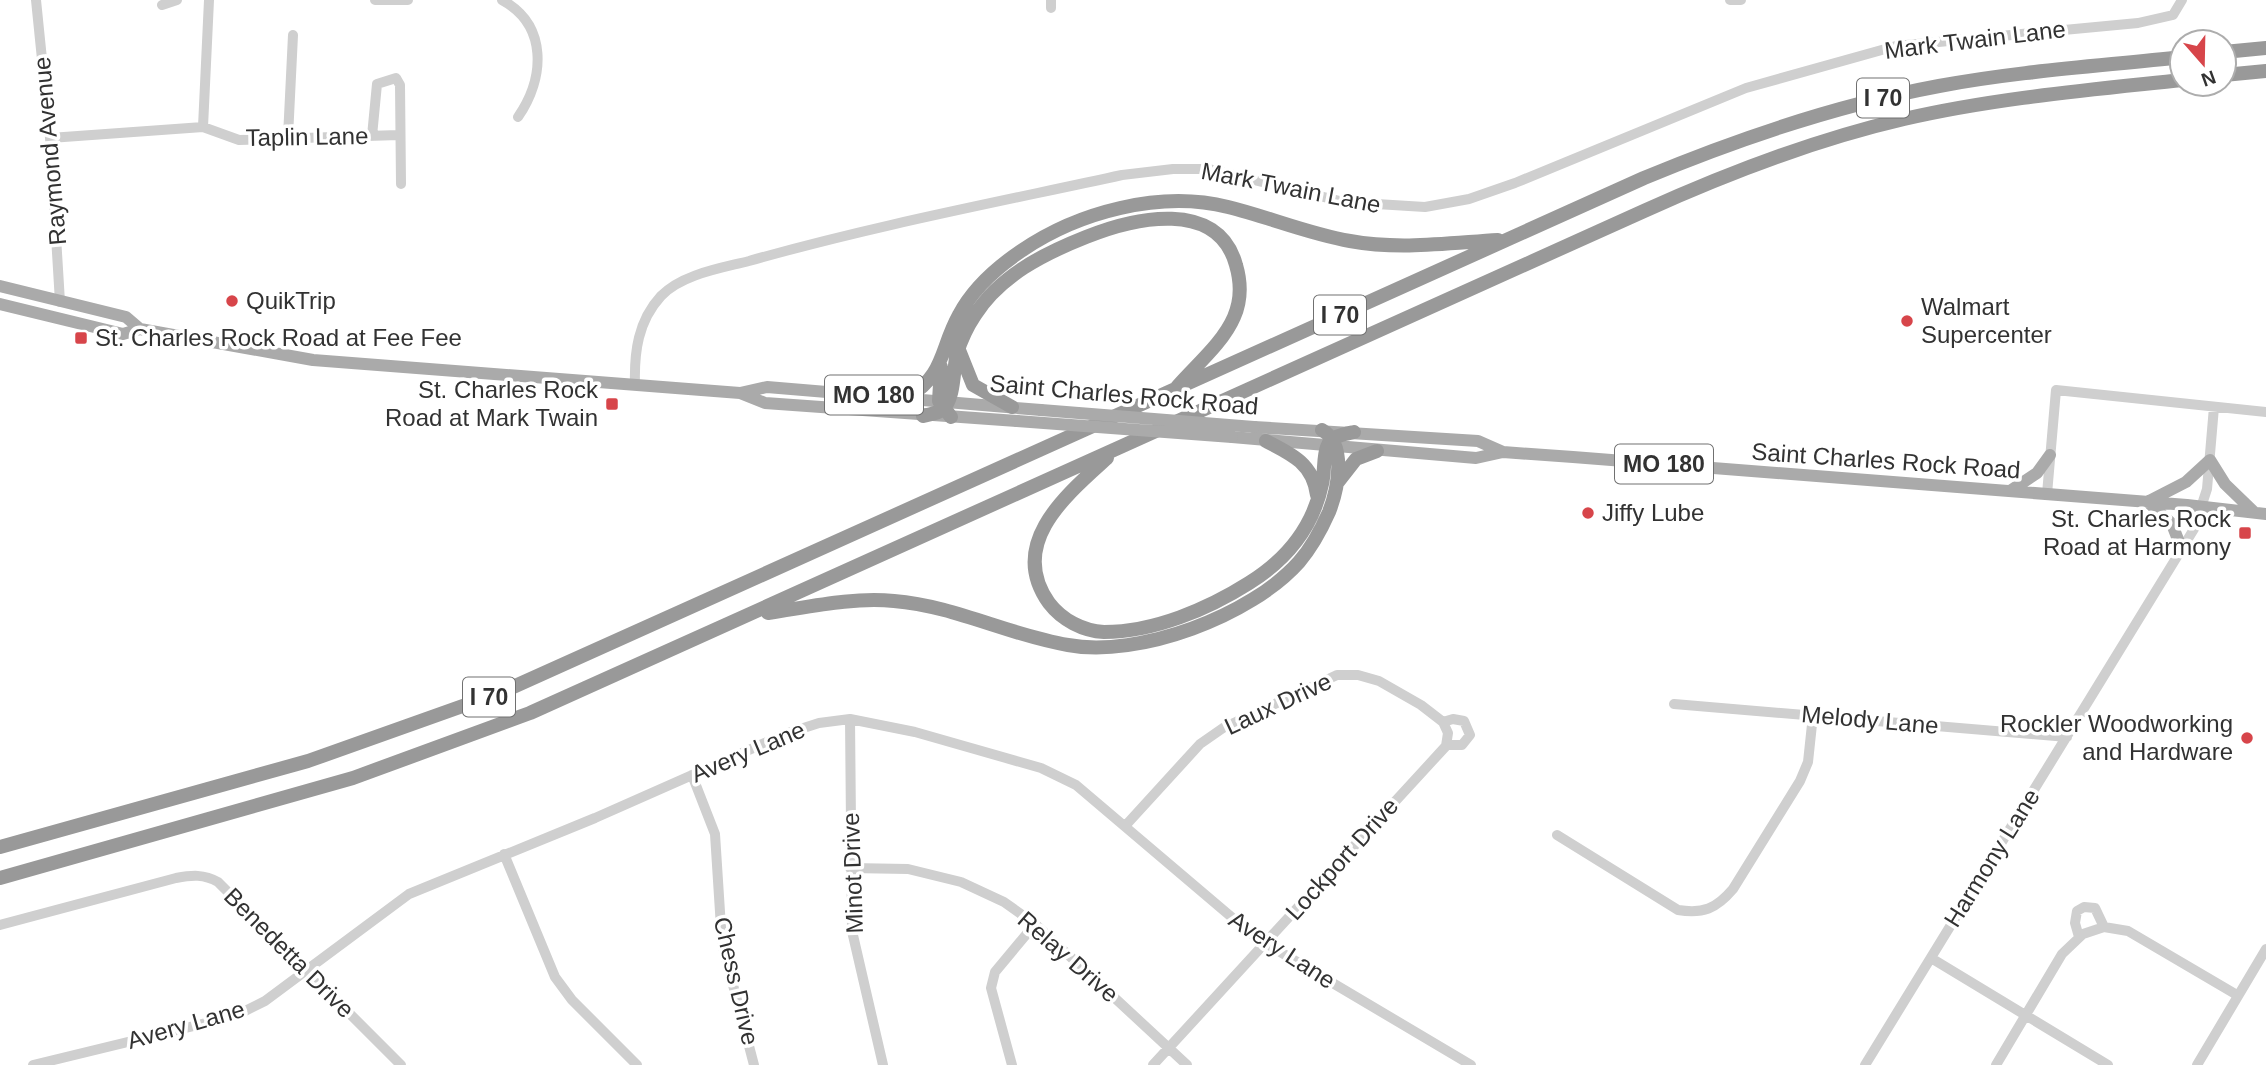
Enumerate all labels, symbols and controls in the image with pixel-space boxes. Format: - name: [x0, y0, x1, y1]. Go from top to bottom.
- street label: Mark Twain Lane: [1883, 15, 2067, 64]
- north arrow: [2168, 28, 2238, 98]
- street label: Raymond Avenue: [28, 56, 71, 246]
- text: N: [2199, 66, 2219, 91]
- road number: I 70: [1857, 78, 1909, 118]
- street label: Taplin Lane: [245, 122, 369, 151]
- street label: Mark Twain Lane: [1199, 157, 1383, 218]
- place label: QuikTrip: [246, 287, 336, 314]
- marker: QuikTrip: [224, 293, 240, 309]
- place label: Walmart Supercenter: [1921, 293, 2052, 348]
- road number: I 70: [1314, 296, 1366, 334]
- marker: Walmart Supercenter: [1899, 313, 1915, 329]
- place label: St. Charles Rock Road at Fee Fee: [95, 324, 462, 351]
- marker: St. Charles Rock Road at Fee Fee: [73, 330, 89, 346]
- street label: Saint Charles Rock Road: [989, 369, 1259, 420]
- place label: St. Charles Rock Road at Mark Twain: [385, 376, 599, 431]
- road number: MO 180: [825, 376, 923, 414]
- marker: St. Charles Rock Road at Mark Twain: [604, 396, 620, 412]
- street label: Saint Charles Rock Road: [1751, 438, 2021, 483]
- road number: MO 180: [1615, 445, 1713, 484]
- place label: Jiffy Lube: [1602, 499, 1704, 526]
- marker: Jiffy Lube: [1580, 505, 1596, 521]
- place label: St. Charles Rock Road at Harmony: [2043, 505, 2232, 560]
- marker: St. Charles Rock Road at Harmony: [2237, 525, 2253, 541]
- street label: Laux Drive: [1220, 667, 1335, 740]
- road number: I 70: [463, 678, 515, 716]
- street label: Melody Lane: [1800, 700, 1940, 739]
- place label: Rockler Woodworking and Hardware: [2000, 710, 2233, 765]
- street label: Avery Lane: [687, 715, 809, 788]
- marker: Rockler Woodworking and Hardware: [2239, 730, 2255, 746]
- street label: Harmony Lane: [1938, 784, 2045, 932]
- street label: Lockport Drive: [1280, 792, 1403, 925]
- street label: Minot Drive: [837, 812, 868, 934]
- street label: Benedetta Drive: [219, 882, 360, 1023]
- street label: Avery Lane: [1224, 905, 1340, 994]
- street label: Relay Drive: [1013, 906, 1124, 1007]
- street label: Chess Drive: [709, 914, 764, 1048]
- street label: Avery Lane: [124, 995, 248, 1054]

